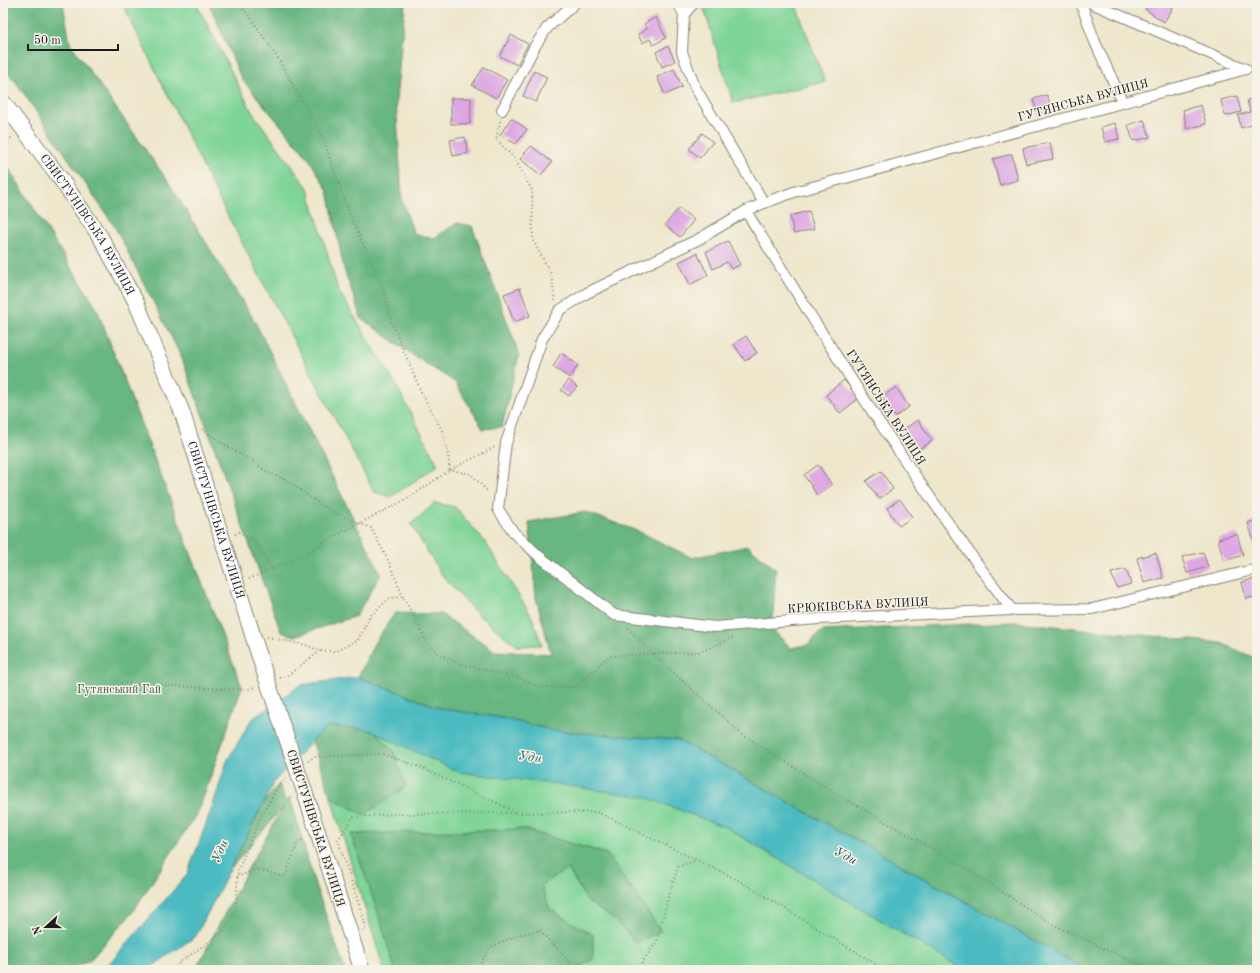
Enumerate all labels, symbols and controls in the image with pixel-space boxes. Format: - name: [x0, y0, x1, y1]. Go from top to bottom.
- scale bar: [28, 26, 118, 52]
- text: 50 m: [34, 34, 61, 47]
- street label: ГУТЯНСЬКА ВУЛИЦЯ: [1017, 78, 1150, 124]
- street label: СВИСТУНІВСЬКА ВУЛИЦЯ: [37, 152, 136, 297]
- street label: ГУТЯНСЬКА ВУЛИЦЯ: [843, 348, 927, 467]
- street label: СВИСТУНІВСЬКА ВУЛИЦЯ: [185, 440, 246, 601]
- street label: КРЮКІВСЬКА ВУЛИЦЯ: [787, 596, 929, 616]
- park label: Гутянський Гай: [77, 684, 161, 696]
- street label: СВИСТУНІВСЬКА ВУЛИЦЯ: [284, 748, 346, 908]
- water label: Уди: [517, 750, 543, 765]
- water label: Уди: [210, 837, 231, 865]
- water label: Уди: [832, 845, 859, 868]
- north arrow: [26, 907, 66, 947]
- text: N: [31, 924, 45, 936]

